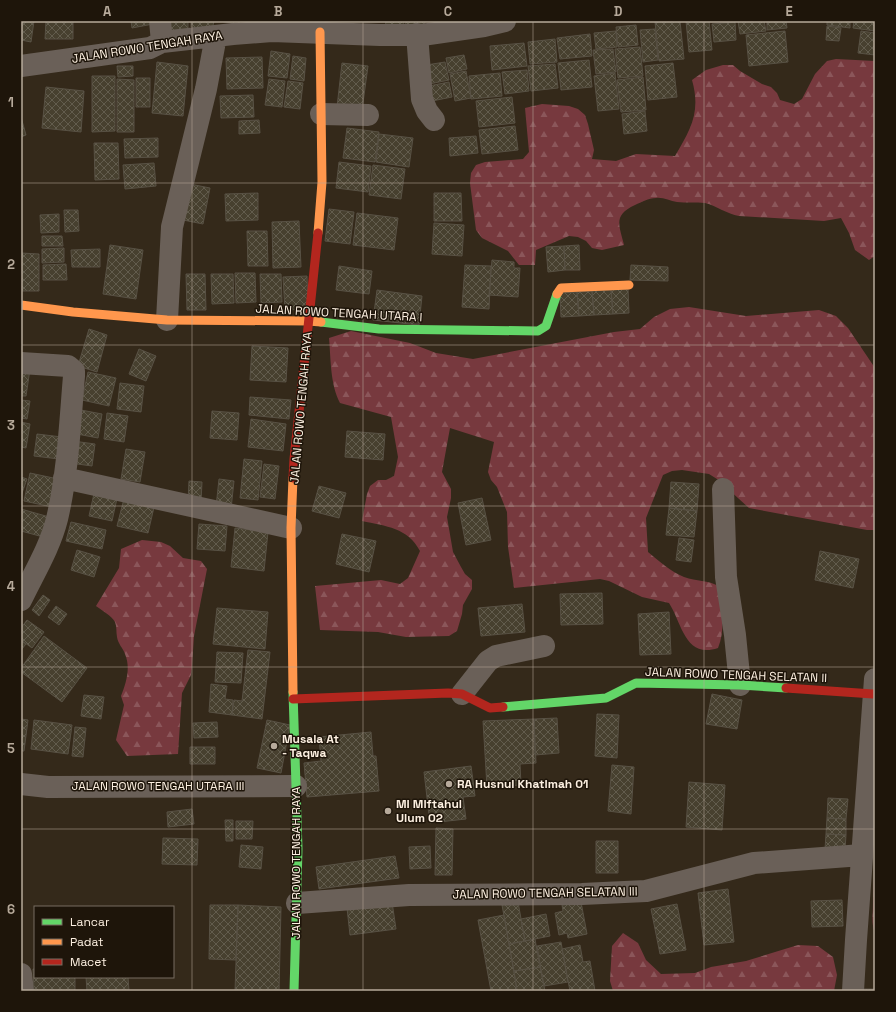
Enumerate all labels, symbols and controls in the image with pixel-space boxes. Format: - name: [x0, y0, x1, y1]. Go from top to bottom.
- text: A: [103, 3, 112, 20]
- text: B: [274, 3, 283, 20]
- text: C: [444, 3, 452, 20]
- text: D: [614, 3, 623, 20]
- text: E: [785, 3, 793, 20]
- street label: JALAN ROWO TENGAH RAYA: [70, 27, 224, 67]
- text: 1: [8, 94, 14, 111]
- text: 2: [7, 256, 15, 273]
- street label: JALAN ROWO TENGAH UTARA I: [255, 301, 423, 325]
- street label: JALAN ROWO TENGAH RAYA: [286, 331, 316, 485]
- text: 3: [7, 417, 15, 434]
- text: 4: [7, 578, 15, 595]
- street label: JALAN ROWO TENGAH SELATAN II: [645, 664, 827, 686]
- place label: Musala At - Taqwa: [282, 731, 339, 761]
- text: 5: [7, 740, 15, 757]
- marker: Musala At - Taqwa: [269, 741, 279, 751]
- place label: RA Husnul Khatimah 01: [457, 776, 588, 792]
- street label: JALAN ROWO TENGAH UTARA III: [72, 778, 244, 794]
- marker: RA Husnul Khatimah 01: [444, 779, 454, 789]
- street label: JALAN ROWO TENGAH RAYA: [288, 786, 304, 939]
- place label: MI Miftahul Ulum 02: [396, 796, 462, 826]
- marker: MI Miftahul Ulum 02: [383, 806, 393, 816]
- street label: JALAN ROWO TENGAH SELATAN III: [452, 883, 638, 903]
- text: 6: [7, 901, 15, 918]
- legend: [34, 906, 174, 978]
- text: Lancar: [70, 914, 110, 930]
- text: Padat: [70, 934, 104, 950]
- text: Macet: [70, 954, 107, 970]

